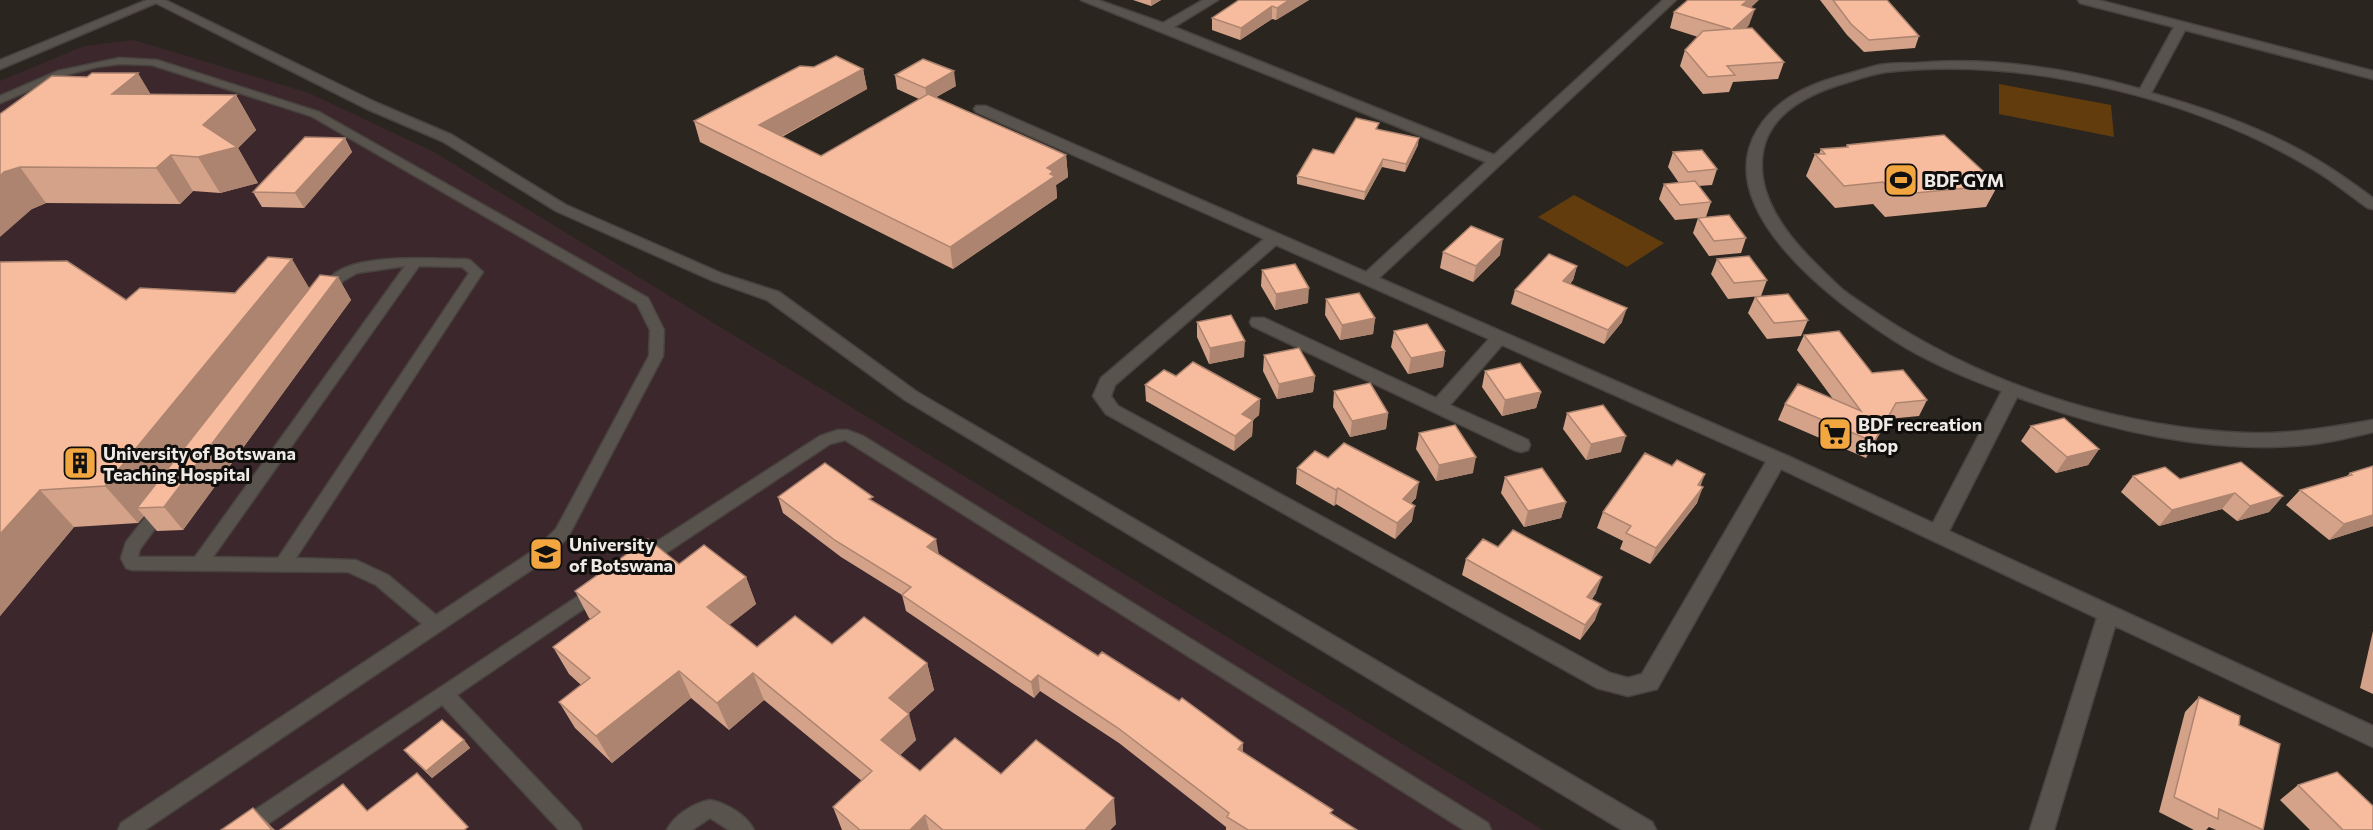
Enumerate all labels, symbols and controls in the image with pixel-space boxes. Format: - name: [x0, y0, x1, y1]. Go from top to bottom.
- sports icon: BDF GYM: [1883, 162, 1919, 198]
- place label: BDF GYM: [1924, 169, 2004, 191]
- place label: BDF recreation shop: [1858, 413, 1982, 456]
- supermarket icon: BDF recreation shop: [1817, 416, 1853, 452]
- place label: University of Botswana Teaching Hospital: [103, 442, 296, 485]
- building icon: University of Botswana Teaching Hospital: [62, 445, 98, 481]
- place label: University of Botswana: [569, 533, 673, 576]
- school or university icon: University of Botswana: [528, 536, 564, 572]

